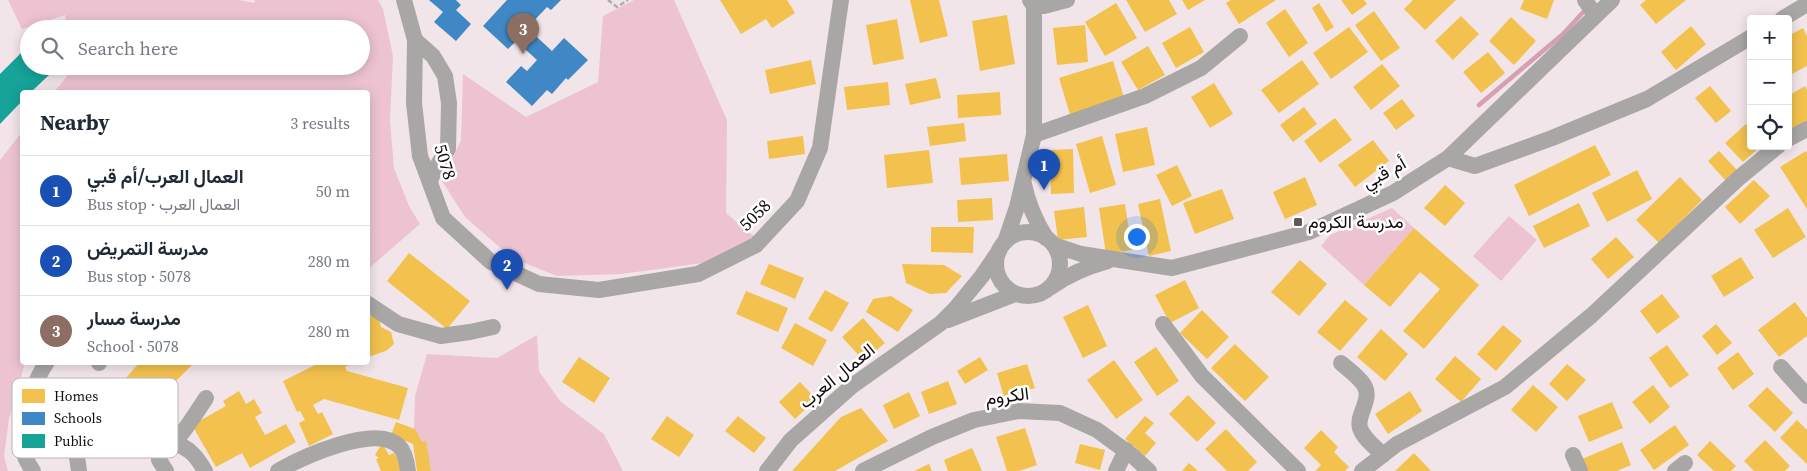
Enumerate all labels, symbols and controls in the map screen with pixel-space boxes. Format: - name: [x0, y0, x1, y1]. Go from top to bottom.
- pin: 3: [507, 13, 539, 54]
- map controls: [1747, 15, 1792, 150]
- button: +: [1747, 15, 1792, 60]
- search box: [20, 20, 370, 75]
- icon: search: [38, 34, 66, 62]
- text: Search here: [78, 35, 178, 61]
- button: −: [1747, 60, 1792, 105]
- button: locate: [1747, 105, 1792, 150]
- text: Nearby: [40, 108, 110, 137]
- text: 3 results: [290, 112, 350, 134]
- street label: 5078: [428, 141, 463, 183]
- pin: 1: [1028, 149, 1060, 190]
- street label: أم قبي: [1357, 150, 1412, 197]
- text: العمال العرب/أم قبي: [87, 163, 244, 189]
- text: 1: [52, 180, 60, 202]
- text: 50 m: [316, 180, 350, 202]
- text: Bus stop · العمال العرب: [87, 193, 240, 215]
- street label: 5058: [733, 193, 776, 236]
- place label: مدرسة الكروم: [1308, 209, 1404, 234]
- marker: مدرسة الكروم: [1292, 216, 1304, 228]
- your location: [1124, 224, 1150, 250]
- text: مدرسة التمريض: [87, 235, 209, 261]
- pin: 2: [491, 249, 523, 290]
- text: 2: [52, 250, 60, 272]
- text: 280 m: [308, 250, 350, 272]
- text: Bus stop · 5078: [87, 265, 191, 287]
- text: مدرسة مسار: [87, 305, 181, 331]
- text: 3: [52, 320, 60, 342]
- text: 280 m: [308, 320, 350, 342]
- text: School · 5078: [87, 335, 179, 357]
- street label: العمال العرب: [793, 337, 880, 414]
- legend: [12, 378, 178, 458]
- street label: الكروم: [984, 380, 1030, 411]
- text: Homes: [54, 386, 98, 406]
- text: Schools: [54, 408, 102, 428]
- text: Public: [54, 431, 94, 451]

